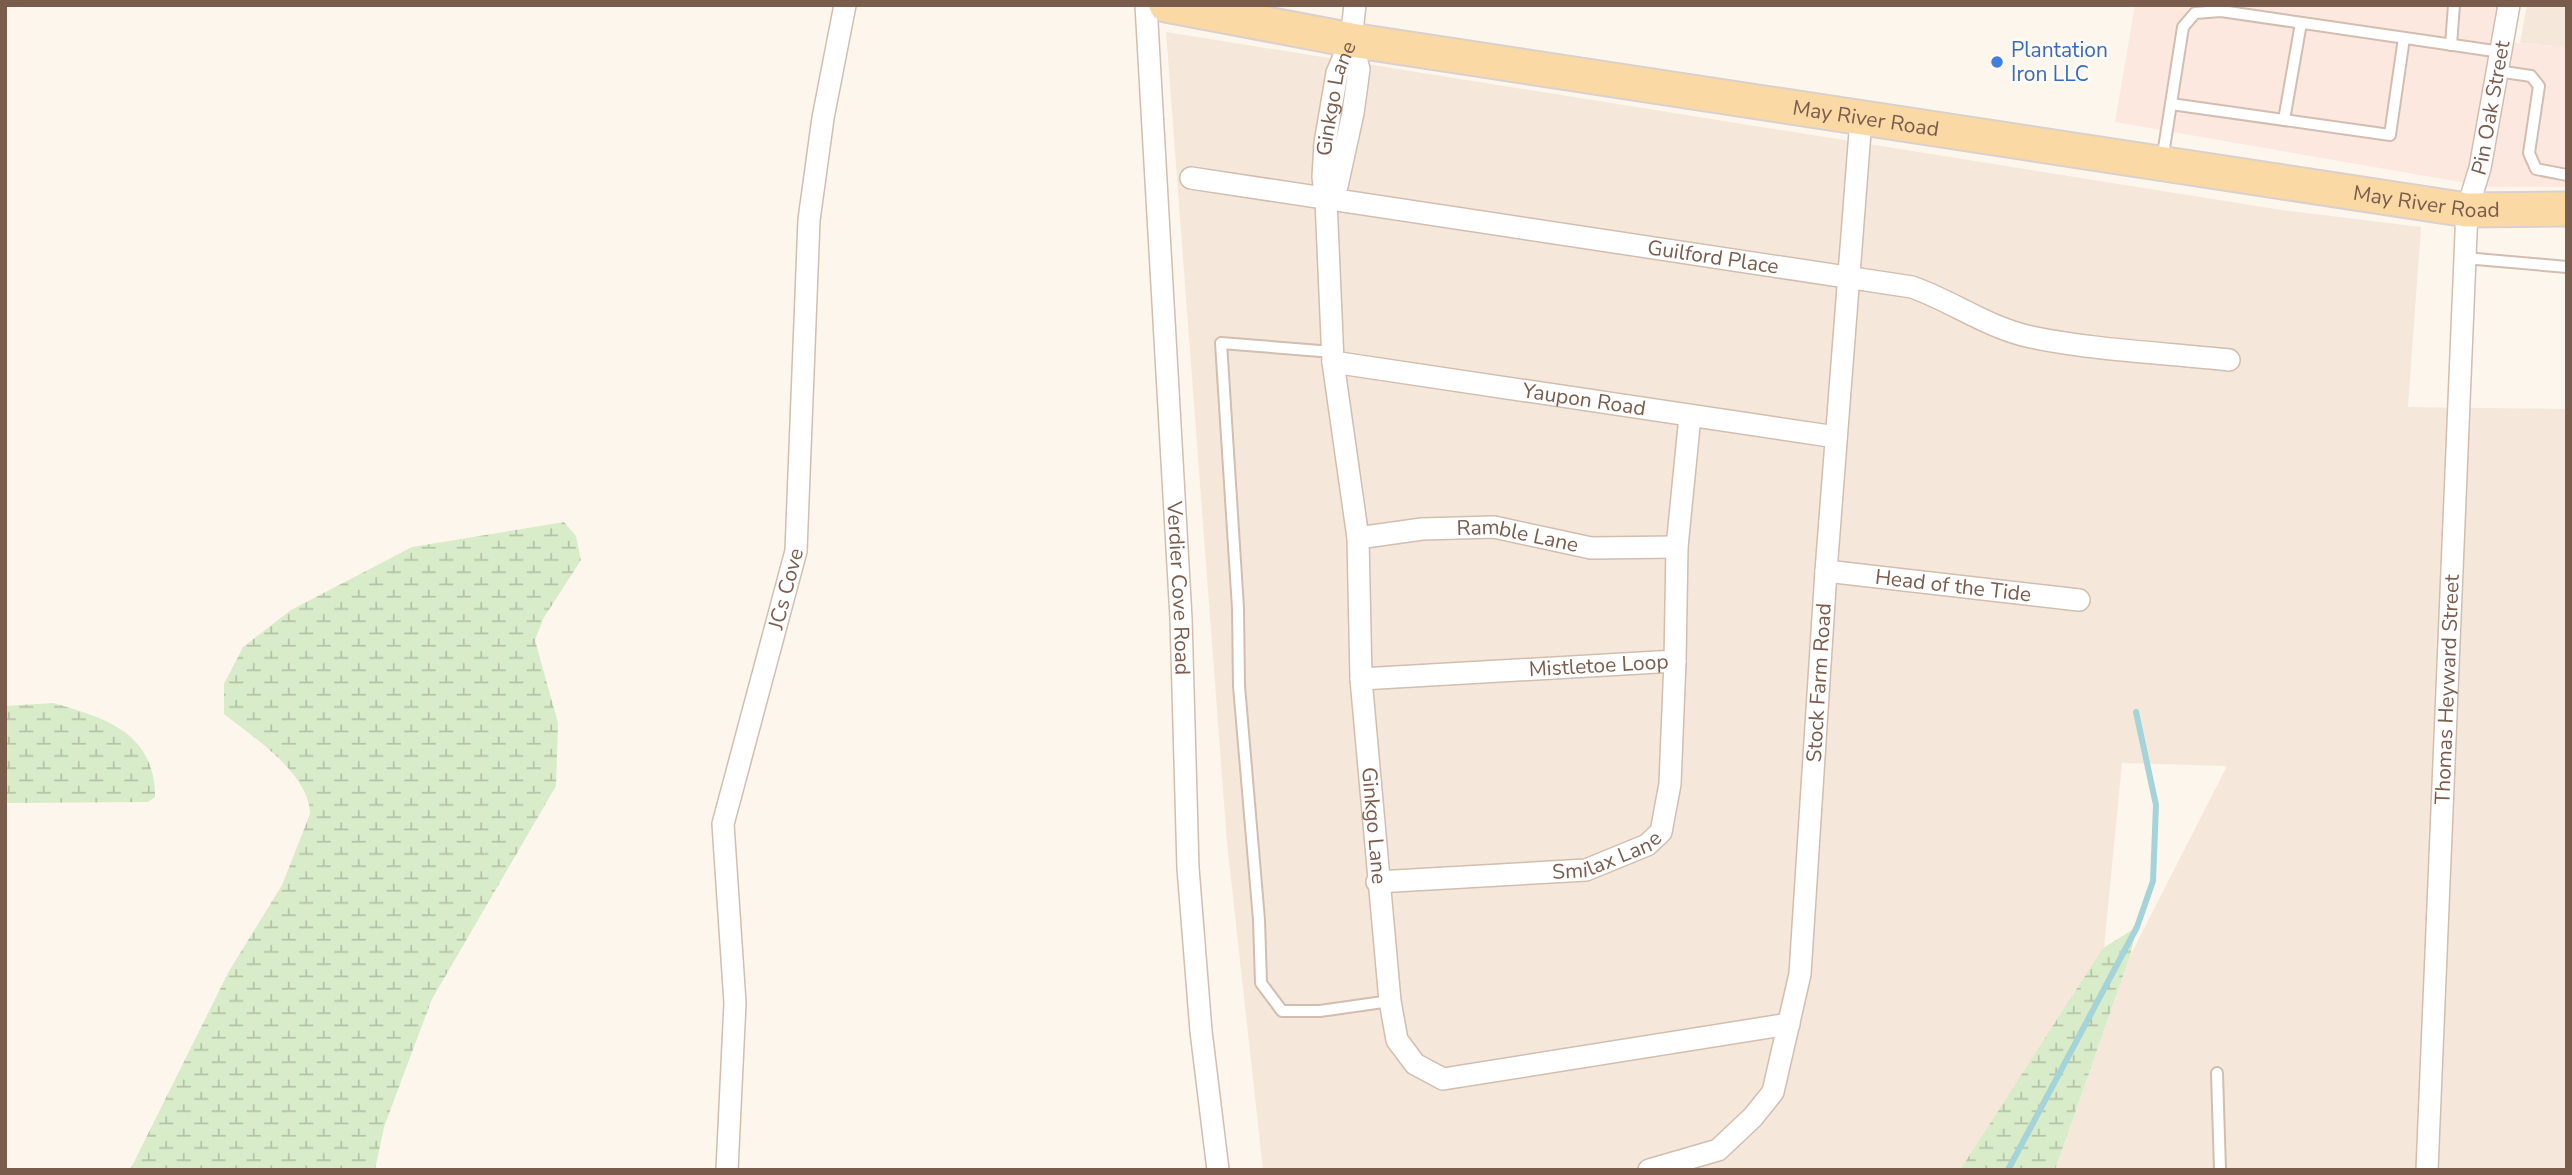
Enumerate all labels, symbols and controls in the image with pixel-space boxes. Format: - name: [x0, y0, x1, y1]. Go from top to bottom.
- place label: Plantation Iron LLC: [2011, 36, 2108, 88]
- street label: Ginkgo Lane: [1310, 37, 1363, 157]
- street label: Pin Oak Street: [2465, 38, 2517, 179]
- marker: Plantation Iron LLC: [1989, 54, 2005, 70]
- street label: May River Road: [1791, 93, 1941, 143]
- street label: May River Road: [2351, 179, 2500, 224]
- street label: Guilford Place: [1645, 233, 1781, 281]
- street label: Yaupon Road: [1520, 376, 1648, 422]
- street label: Verdier Cove Road: [1160, 499, 1197, 675]
- street label: Ramble Lane: [1456, 513, 1581, 559]
- street label: JCs Cove: [761, 545, 810, 634]
- street label: Head of the Tide: [1874, 563, 2033, 608]
- street label: Thomas Heyward Street: [2428, 573, 2466, 805]
- street label: Stock Farm Road: [1800, 602, 1838, 763]
- street label: Mistletoe Loop: [1528, 647, 1669, 683]
- street label: Ginkgo Lane: [1355, 766, 1393, 885]
- street label: Smilax Lane: [1551, 824, 1668, 886]

